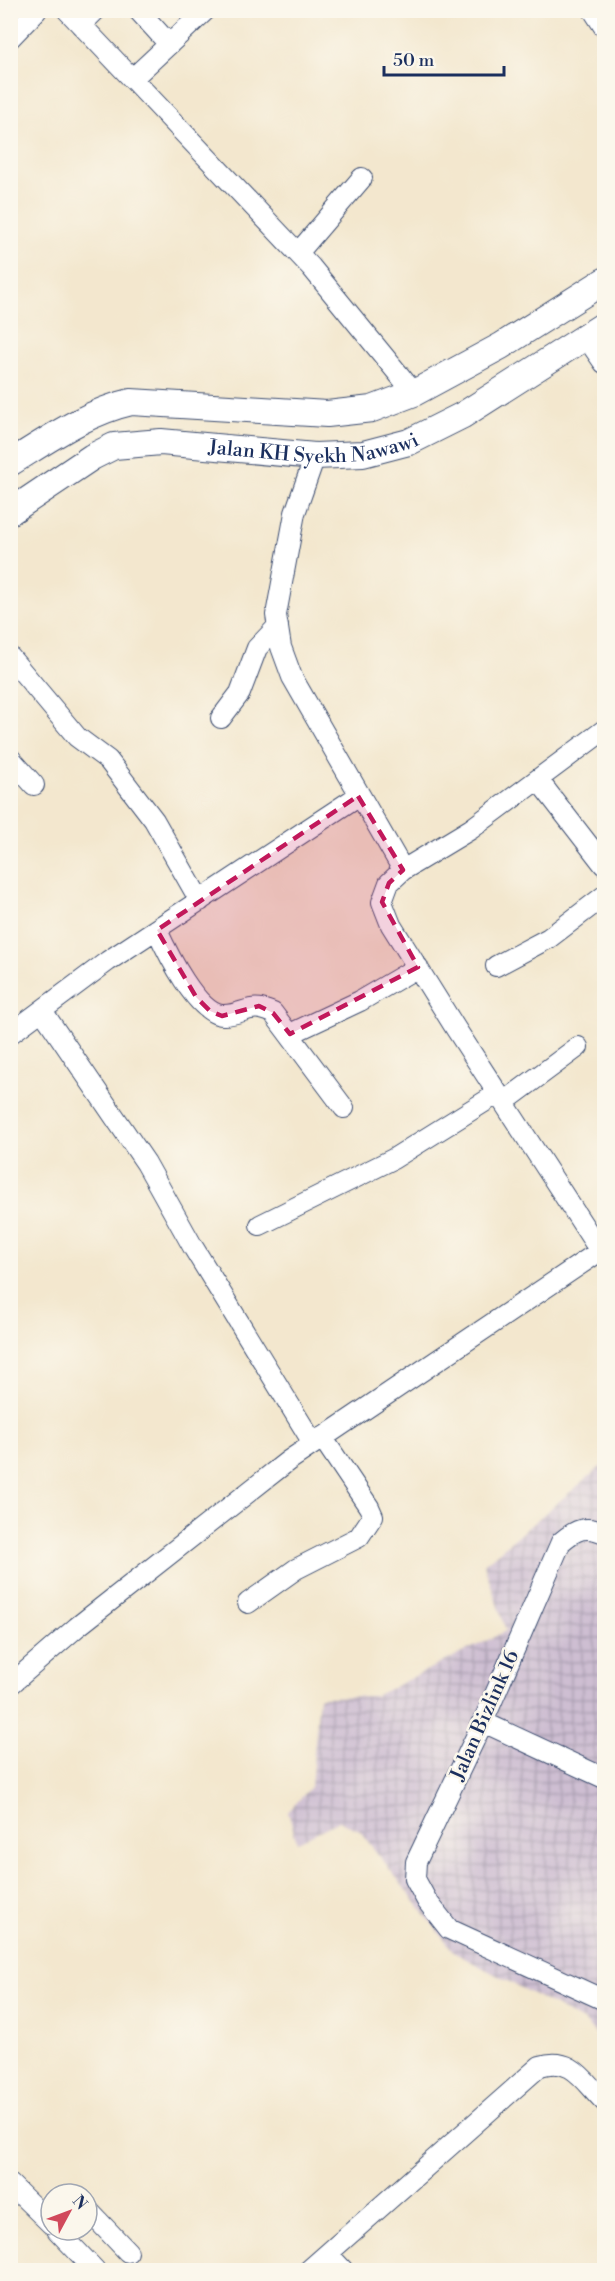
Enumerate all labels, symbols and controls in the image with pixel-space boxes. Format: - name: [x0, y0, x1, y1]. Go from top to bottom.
- scale bar: [384, 39, 504, 77]
- text: 50 m: [393, 49, 435, 72]
- street label: Jalan KH Syekh Nawawi: [206, 428, 424, 470]
- street label: Jalan Bizlink 16: [445, 1647, 525, 1786]
- north arrow: [39, 2182, 99, 2242]
- text: N: [68, 2191, 91, 2214]

